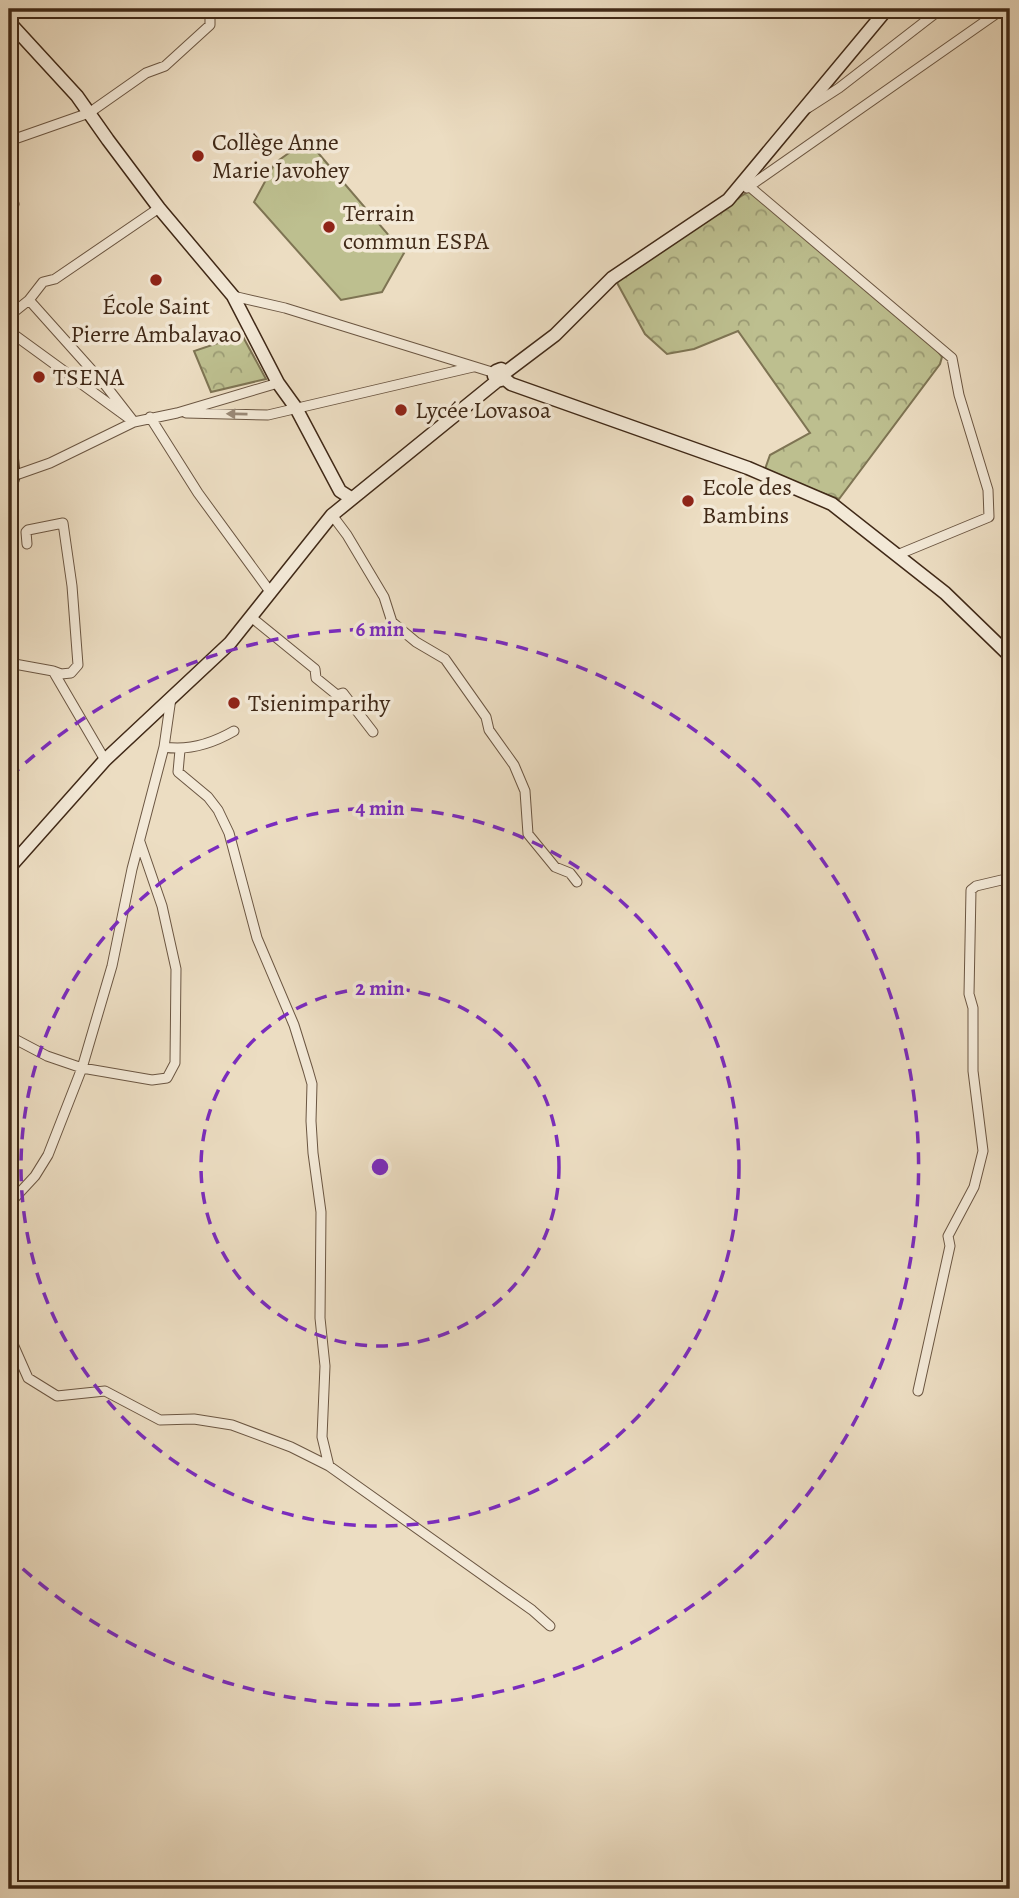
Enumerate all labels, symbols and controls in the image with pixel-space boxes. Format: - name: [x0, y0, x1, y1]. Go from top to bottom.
- place label: Collège Anne Marie Javohey: [212, 126, 349, 186]
- marker: Collège Anne Marie Javohey: [190, 148, 206, 164]
- place label: Terrain commun ESPA: [343, 197, 490, 257]
- marker: Terrain commun ESPA: [321, 219, 337, 235]
- marker: École Saint Pierre Ambalavao: [148, 272, 164, 288]
- place label: École Saint Pierre Ambalavao: [70, 290, 242, 350]
- place label: TSENA: [53, 361, 125, 393]
- marker: TSENA: [31, 369, 47, 385]
- place label: Lycée Lovasoa: [415, 394, 552, 426]
- marker: Lycée Lovasoa: [393, 402, 409, 418]
- one-way arrow: [226, 408, 248, 420]
- place label: Ecole des Bambins: [702, 471, 792, 531]
- marker: Ecole des Bambins: [680, 493, 696, 509]
- text: 6 min: [356, 615, 405, 643]
- place label: Tsienimparihy: [248, 687, 390, 719]
- marker: Tsienimparihy: [226, 695, 242, 711]
- text: 4 min: [355, 794, 405, 822]
- text: 2 min: [355, 974, 405, 1002]
- centre of rings: [368, 1155, 392, 1179]

